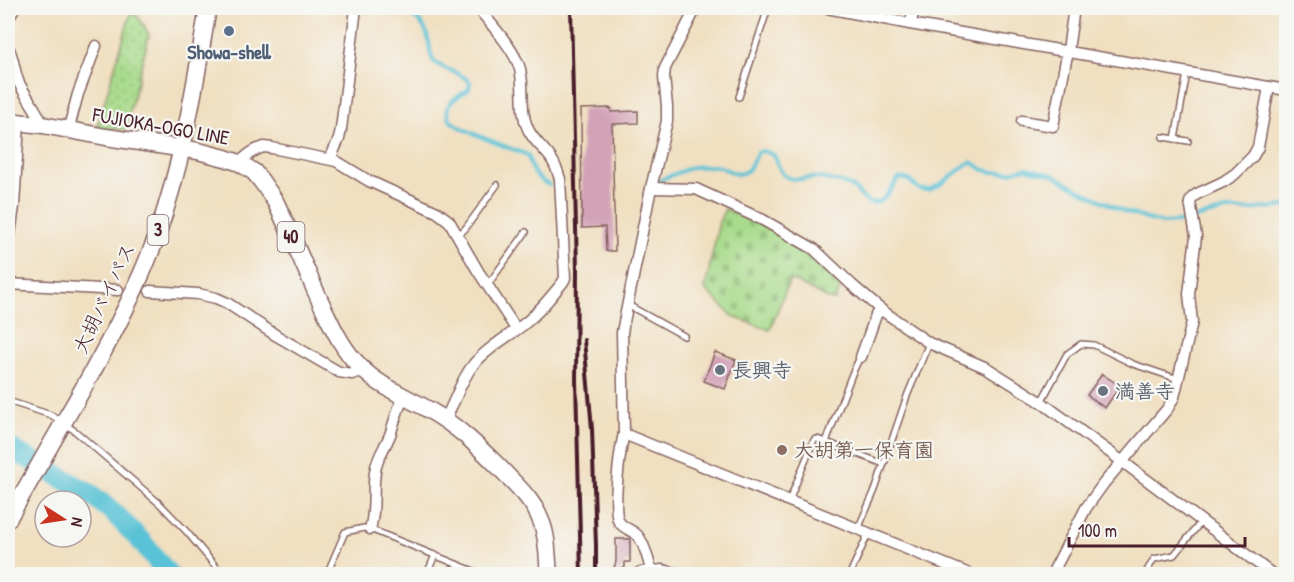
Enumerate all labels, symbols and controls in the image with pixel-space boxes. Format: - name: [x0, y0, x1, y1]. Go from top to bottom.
- marker: Showa-shell: [222, 24, 236, 38]
- place label: Showa-shell: [187, 38, 272, 65]
- street label: FUJIOKA-OGO LINE: [90, 100, 232, 151]
- road number: 3: [148, 215, 168, 245]
- road number: 40: [278, 222, 304, 252]
- street label: 大胡バイパス: [66, 238, 141, 358]
- place label: 長興寺: [732, 356, 792, 383]
- marker: 長興寺: [713, 363, 727, 377]
- place label: 満善寺: [1115, 377, 1175, 404]
- marker: 満善寺: [1096, 384, 1110, 398]
- place label: 大胡第一保育園: [794, 436, 934, 463]
- marker: 大胡第一保育園: [775, 443, 789, 457]
- north arrow: [33, 489, 93, 549]
- scale bar: [1069, 510, 1244, 548]
- text: N: [66, 516, 89, 529]
- text: 100 m: [1078, 518, 1117, 543]

